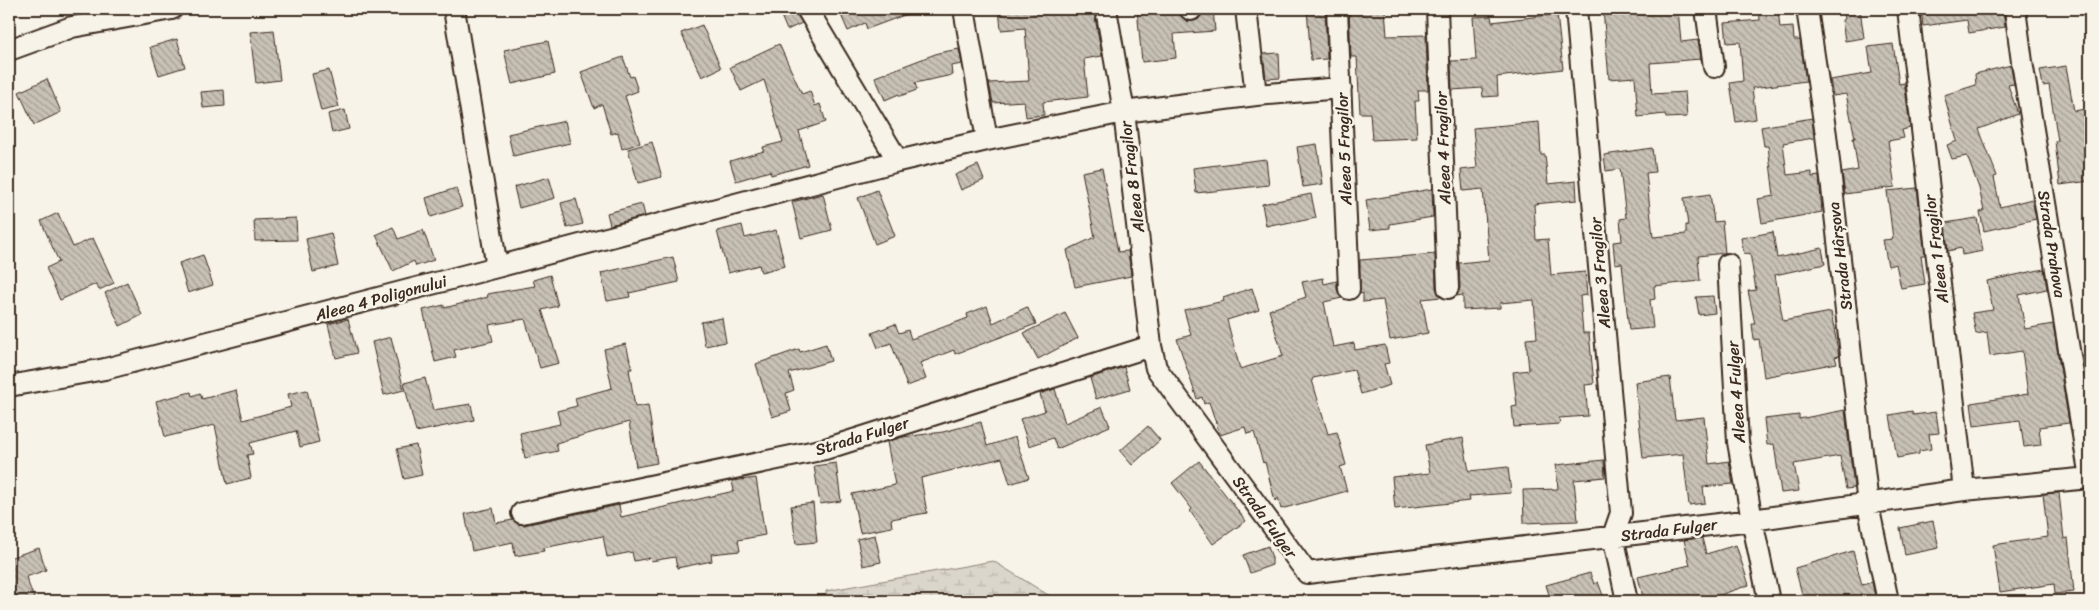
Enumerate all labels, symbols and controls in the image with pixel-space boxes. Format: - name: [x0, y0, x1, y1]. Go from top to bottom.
- street label: Aleea 4 Fragilor: [1426, 90, 1459, 206]
- street label: Aleea 5 Fragilor: [1327, 91, 1360, 207]
- street label: Aleea 8 Fragilor: [1111, 118, 1153, 236]
- street label: Strada Prahova: [2029, 188, 2075, 301]
- street label: Aleea 1 Fragilor: [1915, 191, 1957, 306]
- street label: Strada Hârșova: [1819, 200, 1861, 312]
- street label: Aleea 3 Fragilor: [1581, 215, 1619, 331]
- street label: Aleea 4 Poligonului: [311, 266, 451, 330]
- street label: Aleea 4 Fulger: [1718, 338, 1754, 445]
- street label: Strada Fulger: [811, 408, 914, 464]
- street label: Strada Fulger: [1225, 469, 1306, 566]
- street label: Strada Fulger: [1619, 510, 1720, 550]

